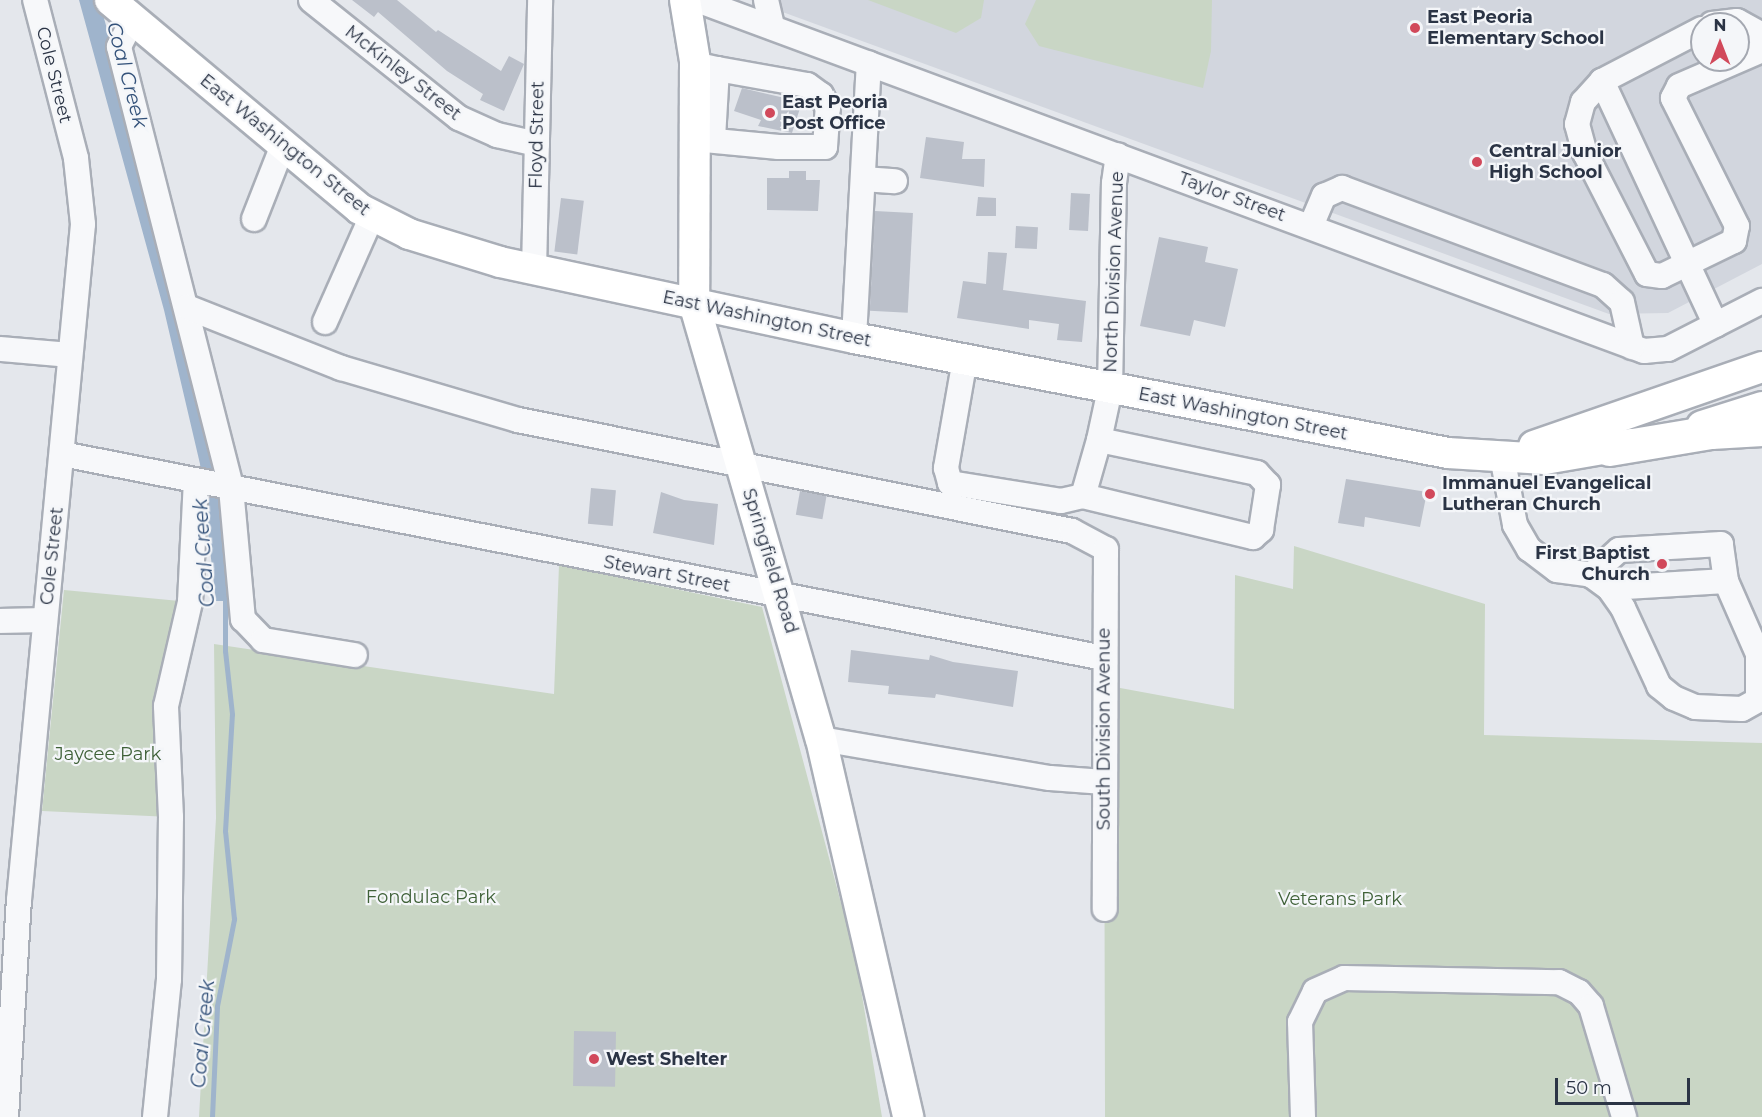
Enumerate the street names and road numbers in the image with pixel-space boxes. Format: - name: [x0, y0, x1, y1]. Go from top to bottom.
- street label: McKinley Street: [341, 21, 465, 125]
- street label: Cole Street: [32, 25, 76, 125]
- street label: East Washington Street: [196, 70, 374, 220]
- street label: Floyd Street: [525, 81, 549, 189]
- street label: Taylor Street: [1176, 168, 1288, 226]
- street label: North Division Avenue: [1100, 171, 1128, 373]
- street label: East Washington Street: [661, 286, 873, 352]
- street label: East Washington Street: [1136, 383, 1350, 445]
- street label: Springfield Road: [738, 486, 802, 636]
- street label: Cole Street: [36, 506, 68, 606]
- street label: Stewart Street: [602, 551, 732, 597]
- street label: South Division Avenue: [1093, 628, 1115, 830]

